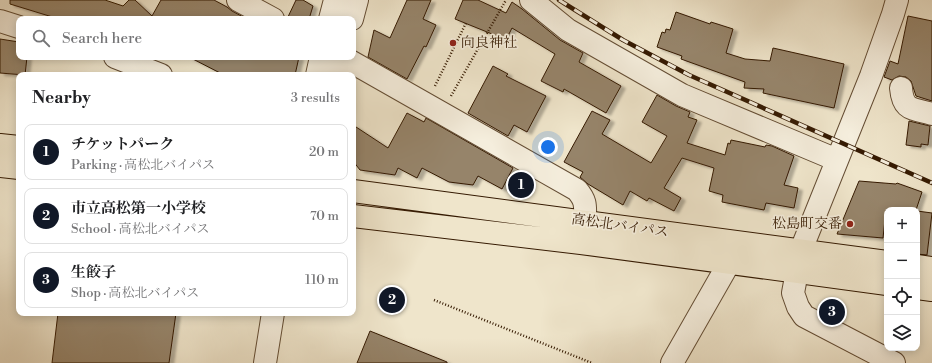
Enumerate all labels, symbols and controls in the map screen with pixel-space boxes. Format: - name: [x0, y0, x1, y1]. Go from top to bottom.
- search box: [16, 16, 356, 60]
- icon: search: [30, 27, 52, 49]
- text: Search here: [62, 29, 142, 48]
- place label: 向良神社: [461, 34, 517, 52]
- marker: 向良神社: [448, 38, 458, 48]
- text: Nearby: [32, 87, 91, 109]
- text: 3 results: [291, 90, 340, 106]
- text: チケットパーク: [71, 135, 174, 154]
- your location: [538, 137, 558, 157]
- text: 1: [43, 144, 49, 160]
- text: 20 m: [309, 144, 339, 160]
- text: Parking · 高松北バイパス: [71, 157, 215, 173]
- pin: 1: [508, 170, 534, 200]
- text: 市立高松第一小学校: [71, 199, 206, 218]
- map controls: [884, 207, 920, 351]
- button: +: [884, 207, 920, 243]
- text: 2: [42, 208, 50, 224]
- text: 70 m: [310, 208, 339, 224]
- street label: 高松北バイパス: [570, 210, 670, 242]
- place label: 松島町交番: [772, 215, 842, 233]
- marker: 松島町交番: [845, 219, 855, 229]
- text: School · 高松北バイパス: [71, 221, 209, 237]
- button: −: [884, 243, 920, 279]
- text: 生餃子: [71, 263, 116, 282]
- text: 3: [42, 272, 50, 288]
- text: 110 m: [305, 272, 339, 288]
- button: locate: [884, 279, 920, 315]
- text: Shop · 高松北バイパス: [71, 285, 199, 301]
- pin: 2: [379, 285, 405, 315]
- pin: 3: [819, 297, 845, 327]
- button: layers: [884, 315, 920, 351]

